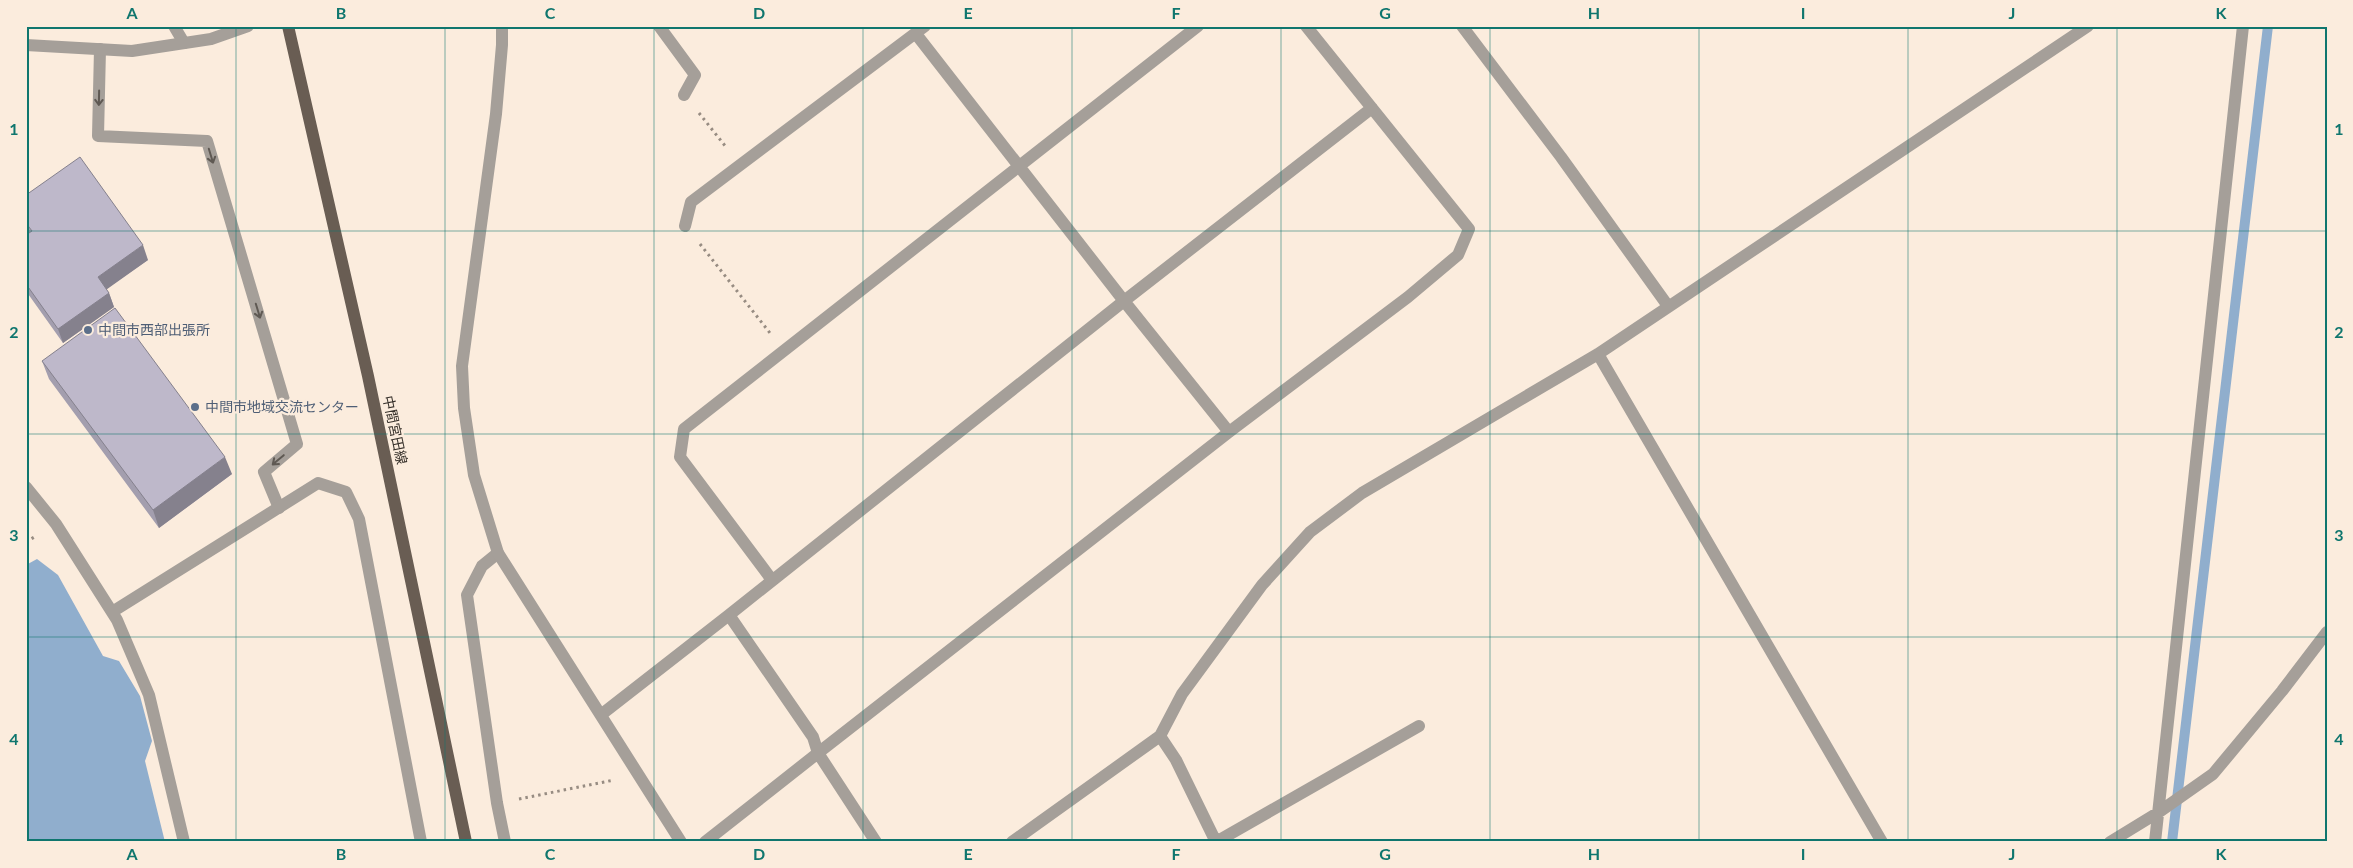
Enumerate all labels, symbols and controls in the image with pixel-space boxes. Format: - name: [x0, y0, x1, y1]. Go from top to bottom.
- text: A: [125, 3, 138, 22]
- text: B: [336, 3, 346, 22]
- text: C: [545, 3, 556, 22]
- text: D: [753, 3, 765, 22]
- text: E: [963, 3, 973, 22]
- text: F: [1171, 3, 1181, 22]
- text: G: [1379, 3, 1391, 22]
- text: H: [1588, 3, 1600, 22]
- text: I: [1801, 3, 1805, 22]
- text: J: [2009, 3, 2015, 22]
- text: K: [2216, 3, 2228, 22]
- one-way arrow: [94, 89, 103, 105]
- text: 1: [9, 119, 19, 138]
- text: 1: [2334, 119, 2344, 138]
- one-way arrow: [207, 147, 217, 163]
- one-way arrow: [253, 303, 263, 319]
- place label: 中間市西部出張所: [98, 321, 210, 338]
- text: 2: [9, 322, 19, 341]
- text: 2: [2334, 322, 2344, 341]
- marker: 中間市西部出張所: [82, 324, 94, 336]
- street label: 中間宮田線: [380, 394, 411, 466]
- place label: 中間市地域交流センター: [205, 398, 359, 415]
- marker: 中間市地域交流センター: [189, 401, 201, 413]
- one-way arrow: [272, 454, 285, 465]
- text: 3: [9, 525, 19, 544]
- text: 3: [2334, 525, 2344, 544]
- text: 4: [9, 729, 19, 748]
- text: 4: [2334, 729, 2344, 748]
- text: A: [125, 844, 138, 863]
- text: B: [336, 844, 346, 863]
- text: C: [545, 844, 556, 863]
- text: D: [753, 844, 765, 863]
- text: E: [963, 844, 973, 863]
- text: F: [1171, 844, 1181, 863]
- text: G: [1379, 844, 1391, 863]
- text: H: [1588, 844, 1600, 863]
- text: I: [1801, 844, 1805, 863]
- text: J: [2009, 844, 2015, 863]
- text: K: [2216, 844, 2228, 863]

